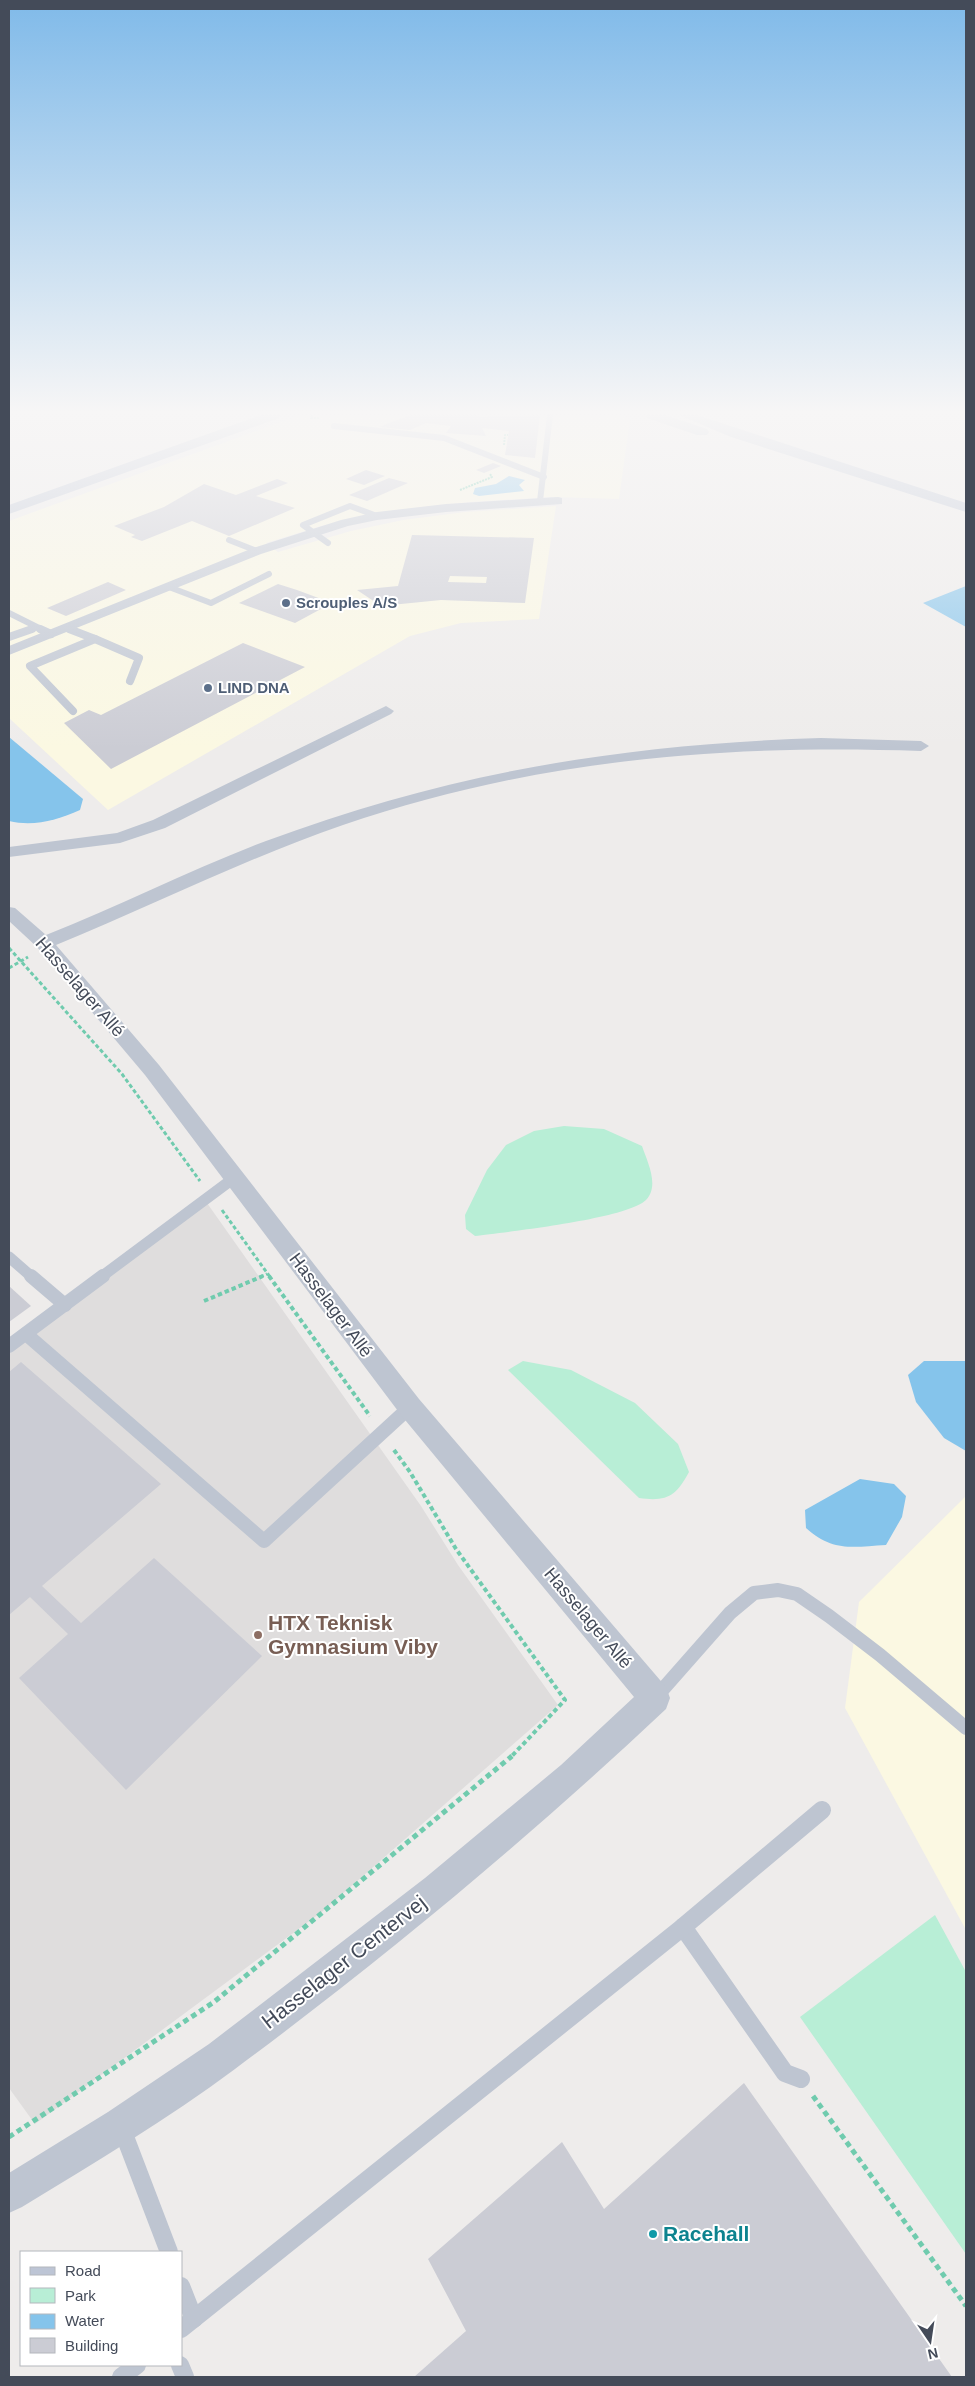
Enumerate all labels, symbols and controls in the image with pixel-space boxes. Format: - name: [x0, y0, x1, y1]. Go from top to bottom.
- place label: Scrouples A/S: [296, 594, 397, 611]
- marker: Scrouples A/S: [280, 597, 292, 609]
- place label: LIND DNA: [218, 679, 290, 696]
- marker: LIND DNA: [202, 682, 214, 694]
- street label: Hasselager Allé: [31, 933, 129, 1041]
- street label: Hasselager Allé: [285, 1249, 377, 1361]
- street label: Hasselager Allé: [540, 1564, 636, 1672]
- place label: HTX Teknisk Gymnasium Viby: [268, 1611, 438, 1658]
- marker: HTX Teknisk Gymnasium Viby: [252, 1629, 264, 1641]
- street label: Hasselager Centervej: [257, 1890, 430, 2033]
- place label: Racehall: [663, 2222, 749, 2245]
- marker: Racehall: [647, 2228, 659, 2240]
- legend: [20, 2251, 182, 2366]
- text: Road: [65, 2262, 101, 2279]
- text: Park: [65, 2287, 96, 2304]
- text: Water: [65, 2312, 104, 2329]
- north arrow: [905, 2316, 955, 2366]
- text: Building: [65, 2337, 118, 2354]
- text: N: [926, 2345, 940, 2363]

